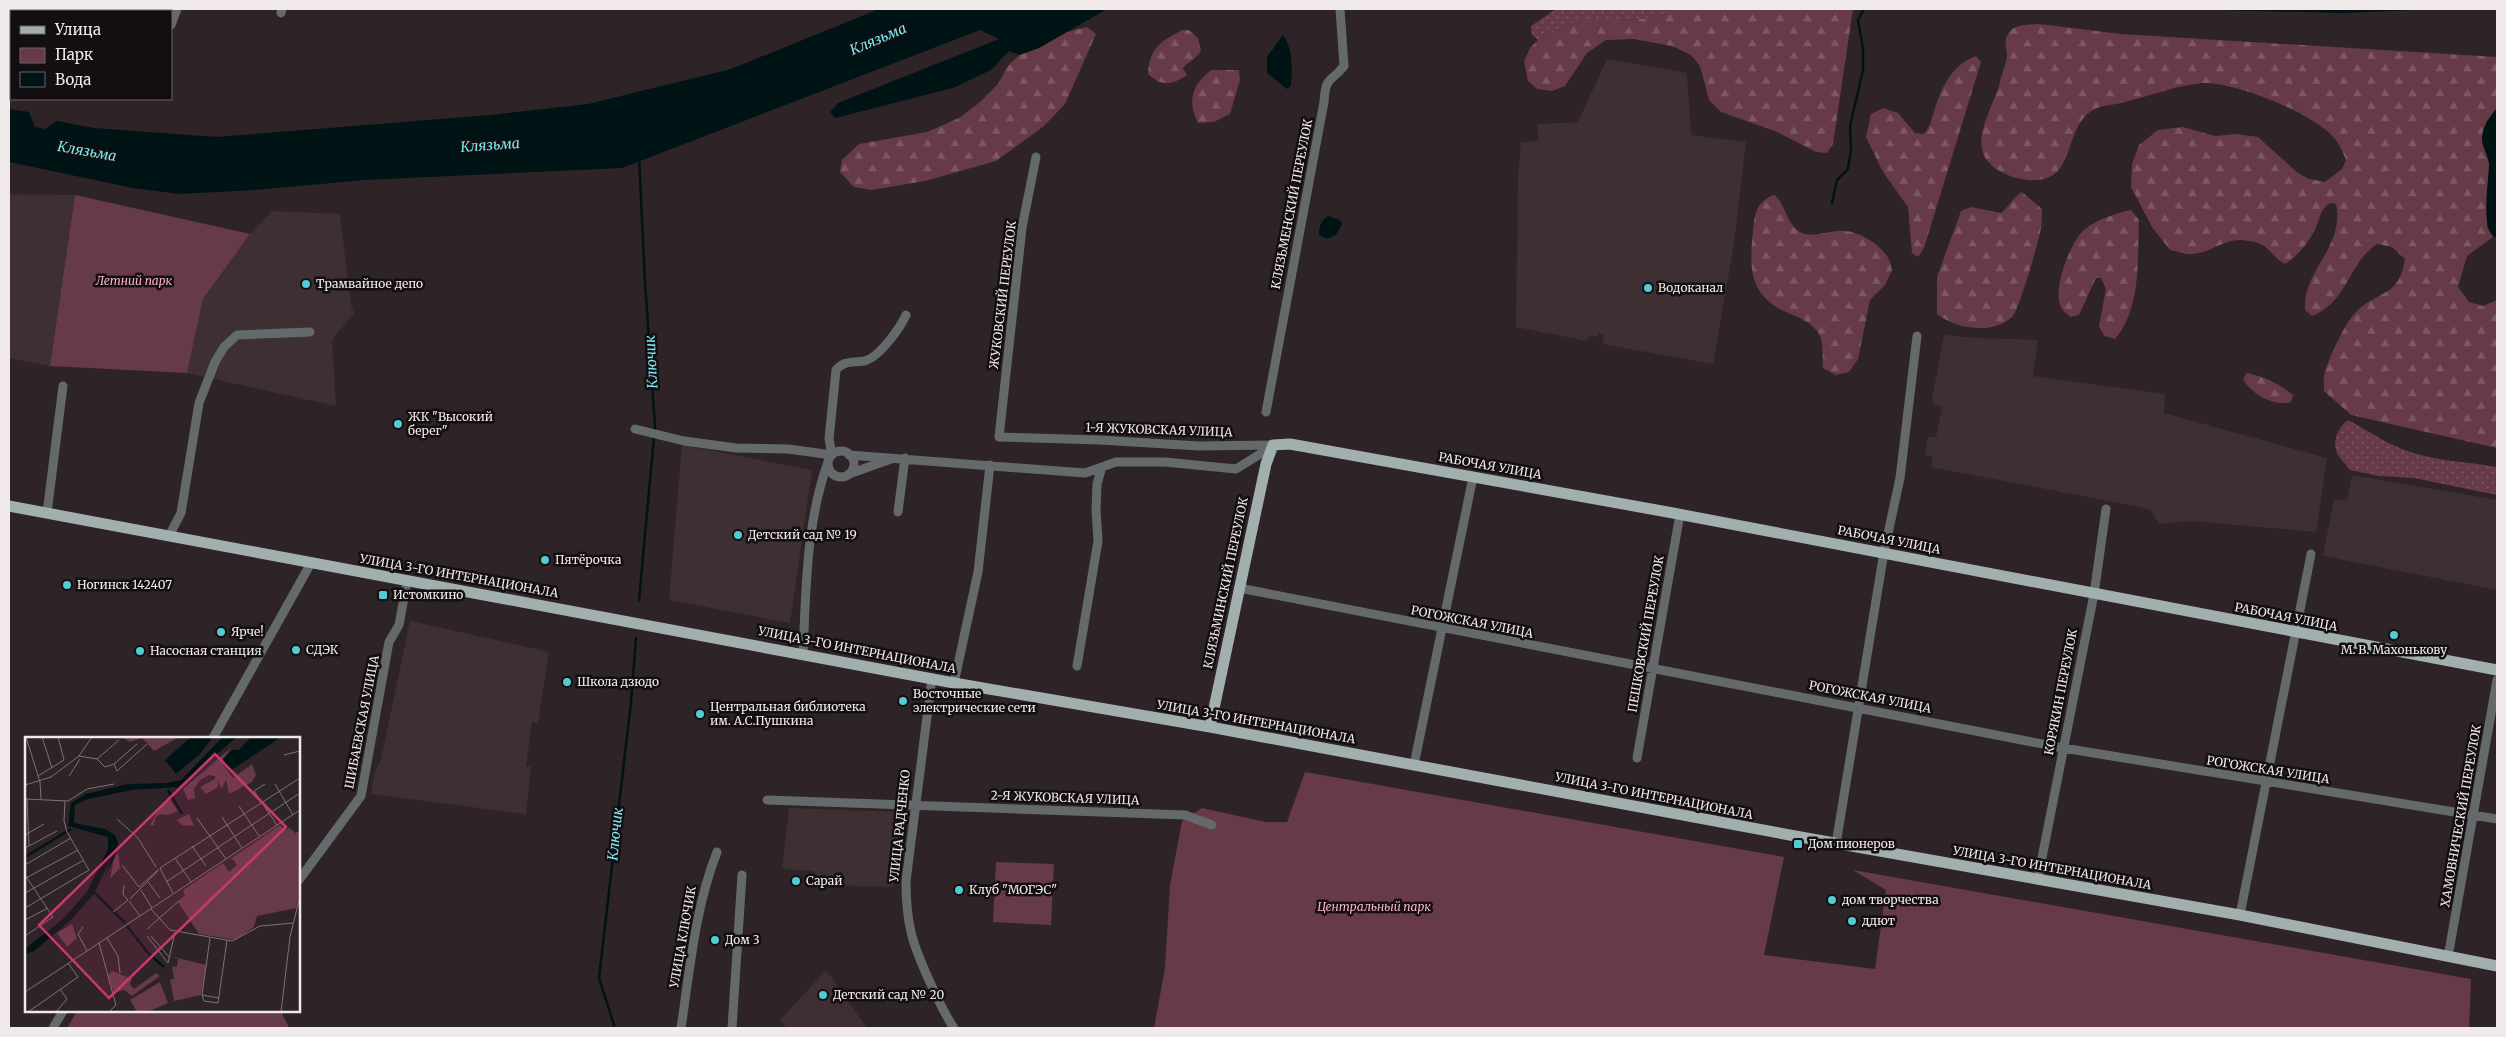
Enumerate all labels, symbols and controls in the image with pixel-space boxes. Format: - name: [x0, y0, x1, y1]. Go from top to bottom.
- legend: [10, 10, 172, 100]
- water label: Клязьма: [847, 19, 909, 59]
- text: Улица: [54, 20, 101, 39]
- text: Парк: [55, 45, 94, 64]
- text: Вода: [55, 70, 91, 89]
- street label: КЛЯЗЬМЕНСКИЙ ПЕРЕУЛОК: [1268, 117, 1315, 290]
- water label: Клязьма: [460, 134, 520, 156]
- water label: Клязьма: [56, 137, 118, 165]
- street label: ЖУКОВСКИЙ ПЕРЕУЛОК: [986, 219, 1019, 370]
- park label: Летний парк: [95, 273, 173, 288]
- place label: Трамвайное депо: [316, 276, 423, 291]
- marker: Трамвайное депо: [300, 278, 312, 290]
- place label: Водоканал: [1658, 280, 1723, 295]
- marker: Водоканал: [1642, 282, 1654, 294]
- water label: Ключик: [641, 335, 661, 389]
- place label: ЖК "Высокий берег": [408, 409, 493, 438]
- marker: ЖК "Высокий берег": [392, 418, 404, 430]
- street label: 1-Я ЖУКОВСКАЯ УЛИЦА: [1085, 419, 1233, 440]
- street label: РАБОЧАЯ УЛИЦА: [1437, 449, 1543, 482]
- street label: КЛЯЗЬМИНСКИЙ ПЕРЕУЛОК: [1200, 495, 1251, 670]
- street label: РАБОЧАЯ УЛИЦА: [1836, 522, 1942, 557]
- place label: Детский сад № 19: [748, 527, 857, 542]
- marker: Детский сад № 19: [732, 529, 744, 541]
- street label: УЛИЦА 3-ГО ИНТЕРНАЦИОНАЛА: [358, 550, 560, 600]
- place label: Пятёрочка: [555, 552, 622, 567]
- marker: Пятёрочка: [539, 554, 551, 566]
- street label: ПЕШКОВСКИЙ ПЕРЕУЛОК: [1624, 554, 1667, 714]
- place label: Ногинск 142407: [77, 577, 172, 592]
- marker: Ногинск 142407: [61, 579, 73, 591]
- place label: Истомкино: [393, 587, 463, 602]
- marker: Истомкино: [377, 589, 389, 601]
- street label: РАБОЧАЯ УЛИЦА: [2233, 599, 2339, 634]
- street label: РОГОЖСКАЯ УЛИЦА: [1410, 602, 1535, 641]
- street label: УЛИЦА 3-ГО ИНТЕРНАЦИОНАЛА: [756, 623, 958, 676]
- place label: Ярче!: [231, 624, 264, 639]
- marker: Ярче!: [215, 626, 227, 638]
- street label: КОРЯКИН ПЕРЕУЛОК: [2041, 627, 2080, 756]
- marker: М. В. Махонькову: [2388, 629, 2400, 641]
- place label: СДЭК: [306, 642, 339, 657]
- place label: М. В. Махонькову: [2341, 642, 2447, 657]
- place label: Насосная станция: [150, 643, 262, 658]
- marker: СДЭК: [290, 644, 302, 656]
- marker: Насосная станция: [134, 645, 146, 657]
- street label: ШИБАЕВСКАЯ УЛИЦА: [341, 653, 382, 790]
- place label: Школа дзюдо: [577, 674, 659, 689]
- marker: Школа дзюдо: [561, 676, 573, 688]
- street label: РОГОЖСКАЯ УЛИЦА: [1808, 677, 1933, 716]
- place label: Восточные электрические сети: [913, 686, 1036, 715]
- marker: Восточные электрические сети: [897, 695, 909, 707]
- street label: УЛИЦА 3-ГО ИНТЕРНАЦИОНАЛА: [1155, 696, 1357, 746]
- place label: Центральная библиотека им. А.С.Пушкина: [710, 699, 866, 728]
- marker: Центральная библиотека им. А.С.Пушкина: [694, 708, 706, 720]
- street label: ХАМОВНИЧЕСКИЙ ПЕРЕУЛОК: [2437, 723, 2484, 908]
- inset map: [25, 737, 300, 1012]
- street label: РОГОЖСКАЯ УЛИЦА: [2205, 752, 2331, 787]
- street label: УЛИЦА РАДЧЕНКО: [886, 769, 913, 884]
- street label: УЛИЦА 3-ГО ИНТЕРНАЦИОНАЛА: [1553, 769, 1755, 822]
- street label: 2-Я ЖУКОВСКАЯ УЛИЦА: [990, 787, 1140, 808]
- water label: Ключик: [603, 806, 627, 862]
- place label: Дом пионеров: [1808, 836, 1895, 851]
- marker: Дом пионеров: [1792, 838, 1804, 850]
- street label: УЛИЦА 3-ГО ИНТЕРНАЦИОНАЛА: [1951, 842, 2153, 892]
- place label: Сарай: [806, 873, 842, 888]
- marker: Сарай: [790, 875, 802, 887]
- place label: Клуб "МОГЭС": [969, 882, 1057, 897]
- street label: УЛИЦА КЛЮЧИК: [666, 884, 699, 990]
- marker: Клуб "МОГЭС": [953, 884, 965, 896]
- place label: дом творчества: [1841, 892, 1939, 907]
- marker: дом творчества: [1826, 894, 1838, 906]
- park label: Центральный парк: [1317, 899, 1431, 914]
- place label: ддют: [1861, 913, 1895, 928]
- marker: ддют: [1846, 915, 1858, 927]
- place label: Дом 3: [725, 932, 760, 947]
- marker: Дом 3: [709, 934, 721, 946]
- place label: Детский сад № 20: [833, 987, 944, 1002]
- marker: Детский сад № 20: [817, 989, 829, 1001]

